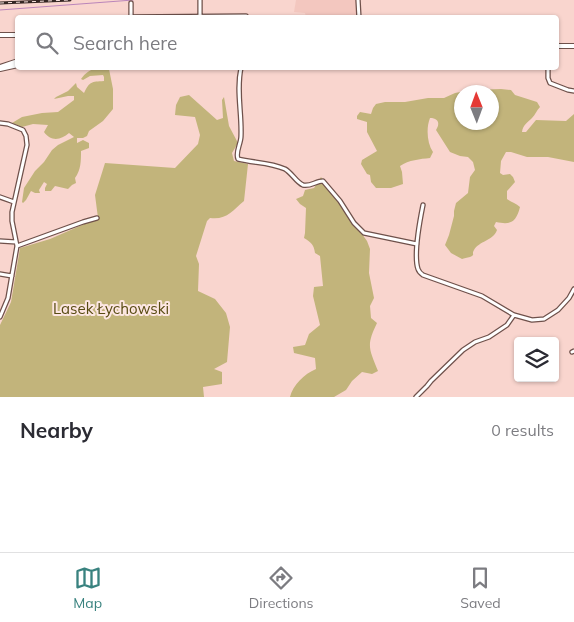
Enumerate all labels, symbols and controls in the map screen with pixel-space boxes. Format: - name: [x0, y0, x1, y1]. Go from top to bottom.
- search box: [15, 15, 559, 70]
- icon: search: [33, 29, 61, 57]
- text: Search here: [73, 31, 177, 55]
- north arrow: [454, 85, 499, 130]
- park label: Lasek Łychowski: [53, 299, 169, 318]
- map controls: [514, 337, 559, 382]
- button: layers: [514, 337, 559, 382]
- text: Nearby: [20, 417, 93, 443]
- text: 0 results: [491, 420, 554, 440]
- tab: Map: [73, 564, 102, 612]
- tab: Directions: [249, 564, 314, 612]
- tab: Saved: [460, 564, 501, 612]

